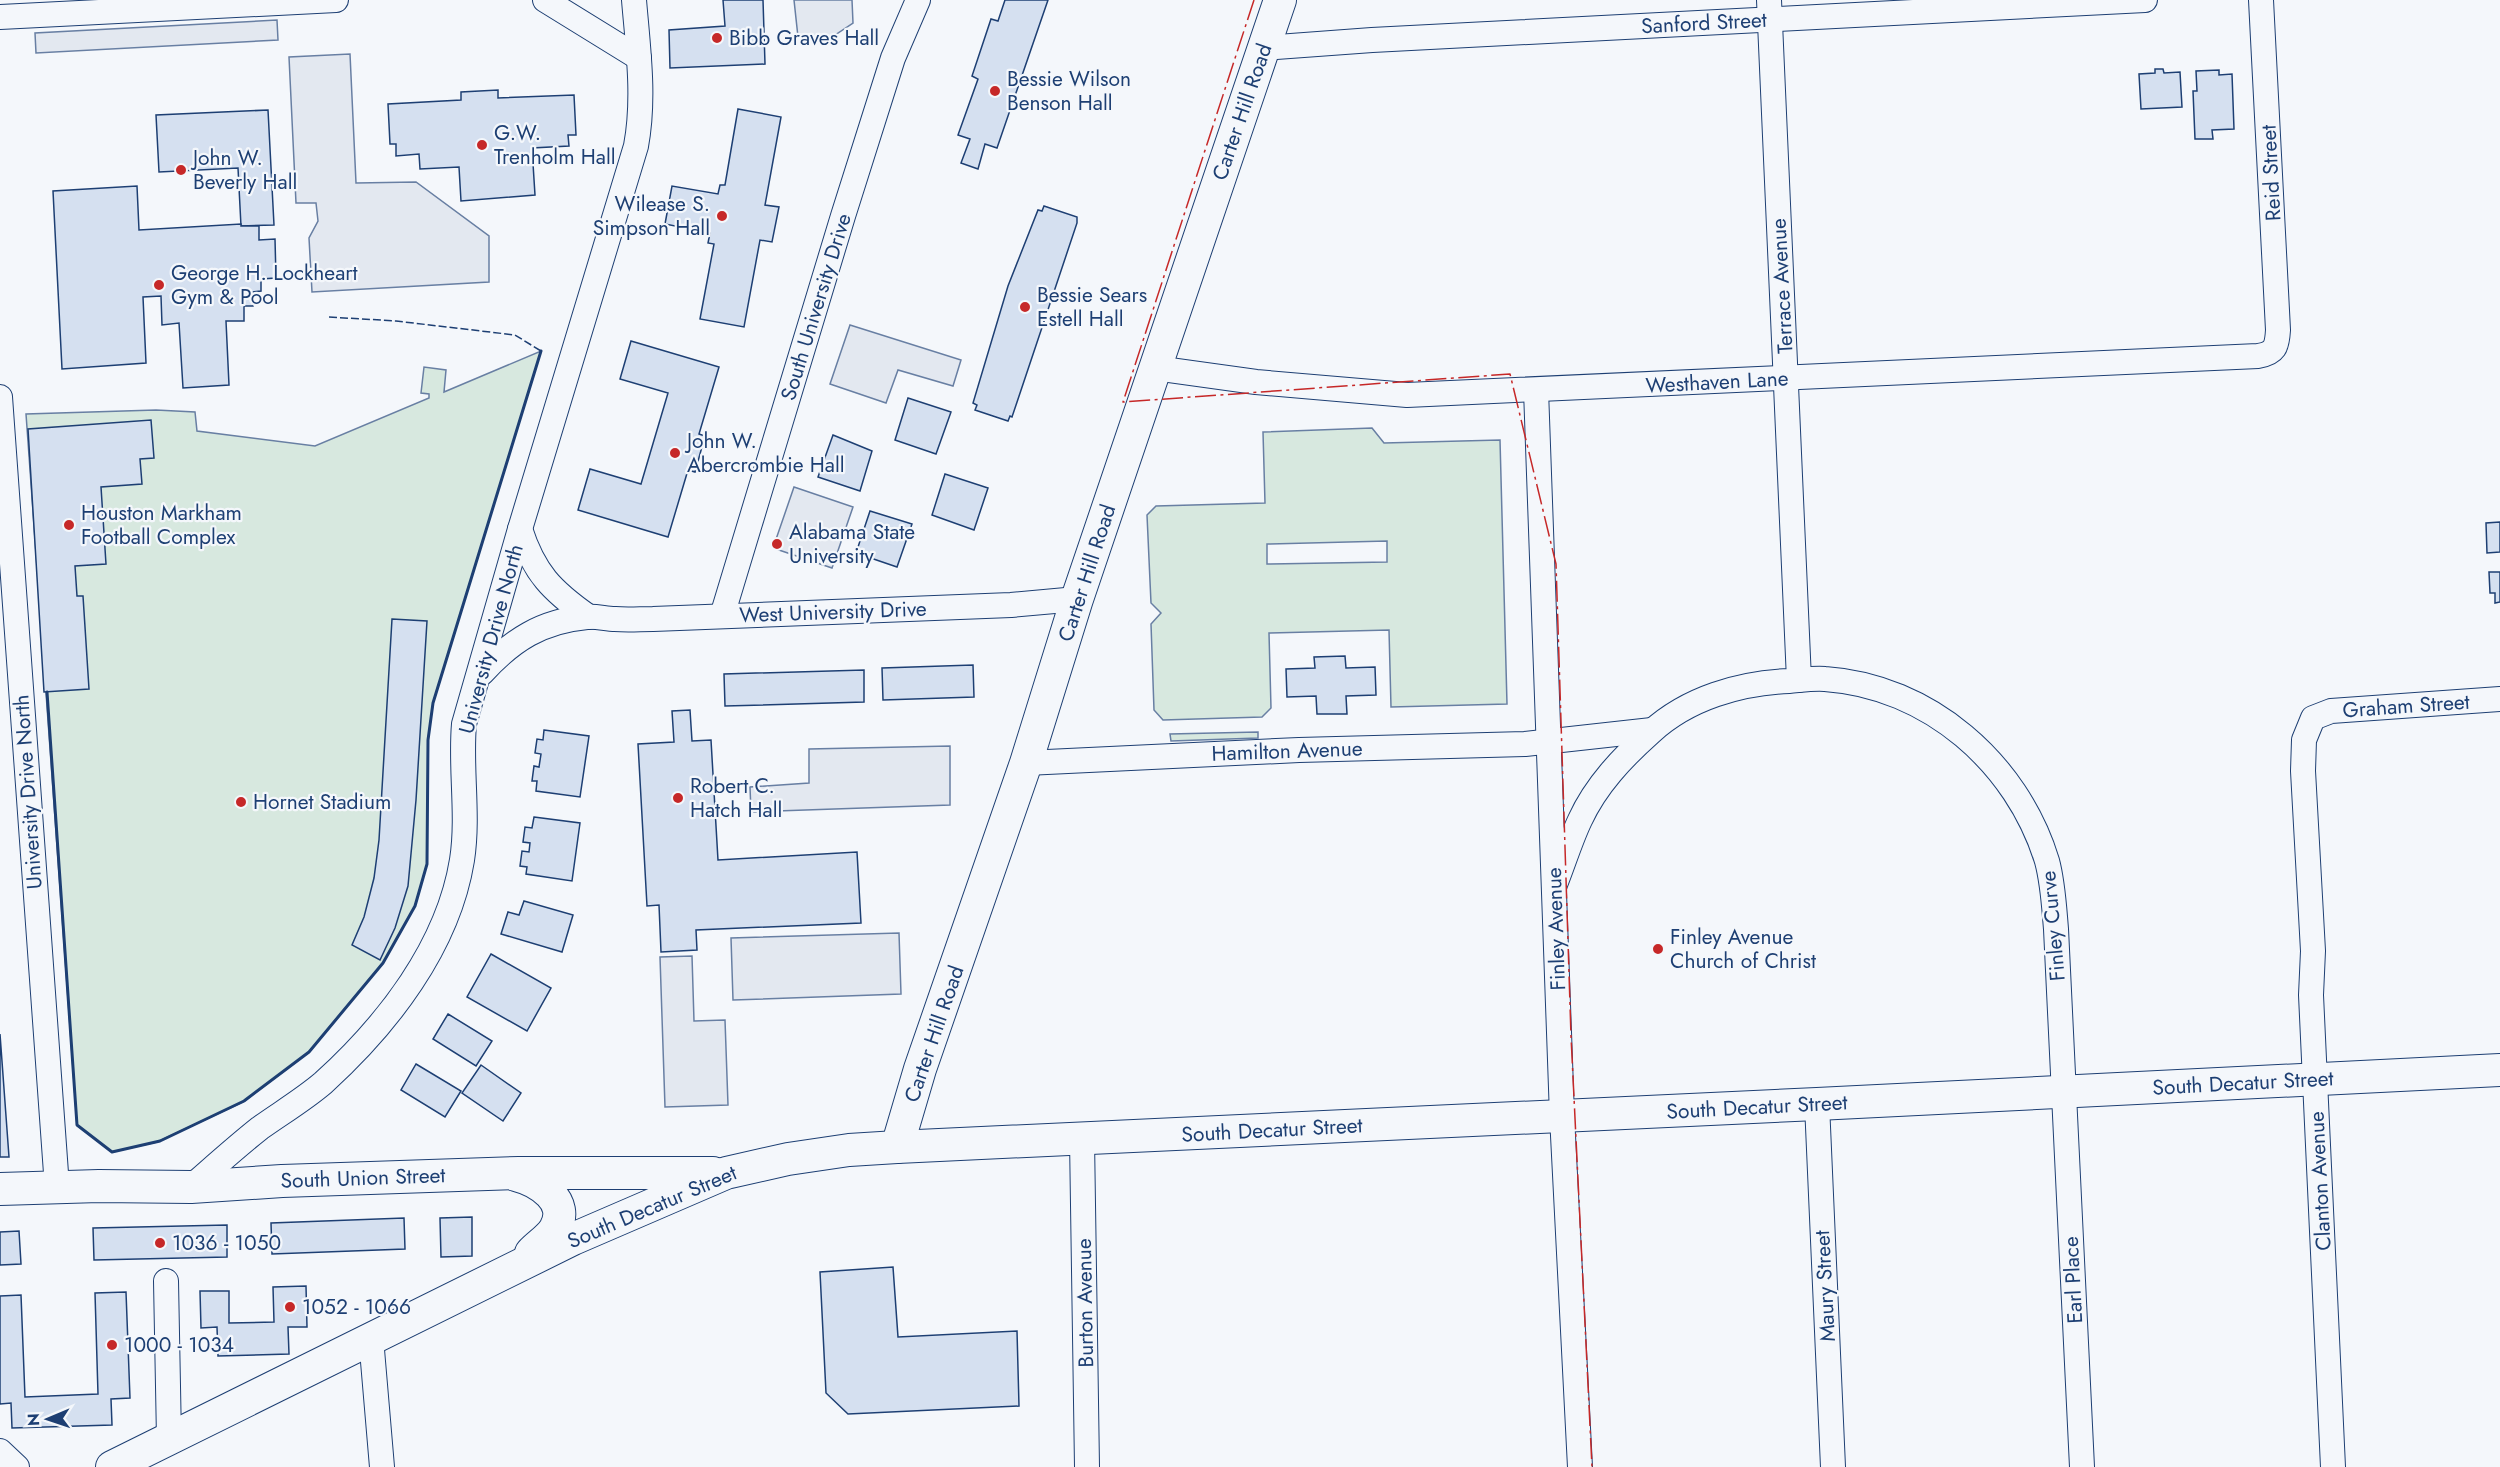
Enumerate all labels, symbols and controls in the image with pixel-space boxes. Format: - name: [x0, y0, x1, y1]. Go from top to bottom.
- street label: Sanford Street: [1640, 5, 1768, 41]
- place label: Bibb Graves Hall: [729, 23, 879, 53]
- marker: Bibb Graves Hall: [710, 31, 724, 45]
- street label: Carter Hill Road: [1205, 40, 1279, 184]
- place label: Bessie Wilson Benson Hall: [1007, 64, 1131, 118]
- marker: Bessie Wilson Benson Hall: [988, 84, 1002, 98]
- place label: G.W. Trenholm Hall: [494, 118, 616, 172]
- street label: Reid Street: [2253, 124, 2289, 222]
- marker: G.W. Trenholm Hall: [475, 138, 489, 152]
- place label: John W. Beverly Hall: [190, 143, 297, 197]
- marker: John W. Beverly Hall: [174, 163, 188, 177]
- place label: Wilease S. Simpson Hall: [593, 189, 710, 243]
- marker: Wilease S. Simpson Hall: [715, 209, 729, 223]
- street label: South University Drive: [773, 210, 859, 404]
- street label: Terrace Avenue: [1763, 217, 1801, 354]
- place label: George H. Lockheart Gym & Pool: [171, 258, 358, 312]
- marker: George H. Lockheart Gym & Pool: [152, 278, 166, 292]
- place label: Bessie Sears Estell Hall: [1037, 280, 1147, 334]
- marker: Bessie Sears Estell Hall: [1018, 300, 1032, 314]
- street label: Westhaven Lane: [1645, 363, 1789, 401]
- place label: John W. Abercrombie Hall: [684, 426, 845, 480]
- marker: John W. Abercrombie Hall: [668, 446, 682, 460]
- place label: Houston Markham Football Complex: [81, 498, 242, 552]
- street label: Carter Hill Road: [1051, 500, 1123, 646]
- place label: Alabama State University: [789, 517, 915, 571]
- marker: Houston Markham Football Complex: [62, 518, 76, 532]
- marker: Alabama State University: [770, 537, 784, 551]
- street label: University Drive North: [451, 541, 531, 737]
- street label: West University Drive: [739, 594, 927, 630]
- street label: Graham Street: [2341, 687, 2471, 725]
- street label: University Drive North: [6, 694, 50, 890]
- street label: Hamilton Avenue: [1211, 733, 1363, 769]
- place label: Robert C. Hatch Hall: [690, 771, 782, 825]
- place label: Hornet Stadium: [253, 787, 391, 817]
- marker: Robert C. Hatch Hall: [671, 791, 685, 805]
- marker: Hornet Stadium: [234, 795, 248, 809]
- street label: Finley Avenue: [1539, 867, 1573, 991]
- street label: Finley Curve: [2033, 869, 2073, 983]
- place label: Finley Avenue Church of Christ: [1670, 922, 1816, 976]
- marker: Finley Avenue Church of Christ: [1651, 942, 1665, 956]
- street label: Carter Hill Road: [897, 962, 971, 1106]
- street label: South Decatur Street: [2152, 1063, 2334, 1103]
- street label: South Decatur Street: [1666, 1087, 1848, 1127]
- street label: South Decatur Street: [1181, 1110, 1363, 1150]
- street label: Clanton Avenue: [2301, 1110, 2339, 1251]
- street label: South Decatur Street: [563, 1158, 741, 1256]
- street label: South Union Street: [280, 1160, 446, 1196]
- place label: 1036 - 1050: [172, 1228, 281, 1258]
- street label: Maury Street: [1807, 1229, 1843, 1343]
- street label: Earl Place: [2056, 1235, 2090, 1324]
- marker: 1036 - 1050: [153, 1236, 167, 1250]
- street label: Burton Avenue: [1069, 1238, 1101, 1368]
- place label: 1052 - 1066: [302, 1292, 411, 1322]
- marker: 1052 - 1066: [283, 1300, 297, 1314]
- place label: 1000 - 1034: [124, 1330, 234, 1360]
- marker: 1000 - 1034: [105, 1338, 119, 1352]
- north arrow: [18, 1389, 78, 1449]
- text: N: [22, 1413, 45, 1426]

